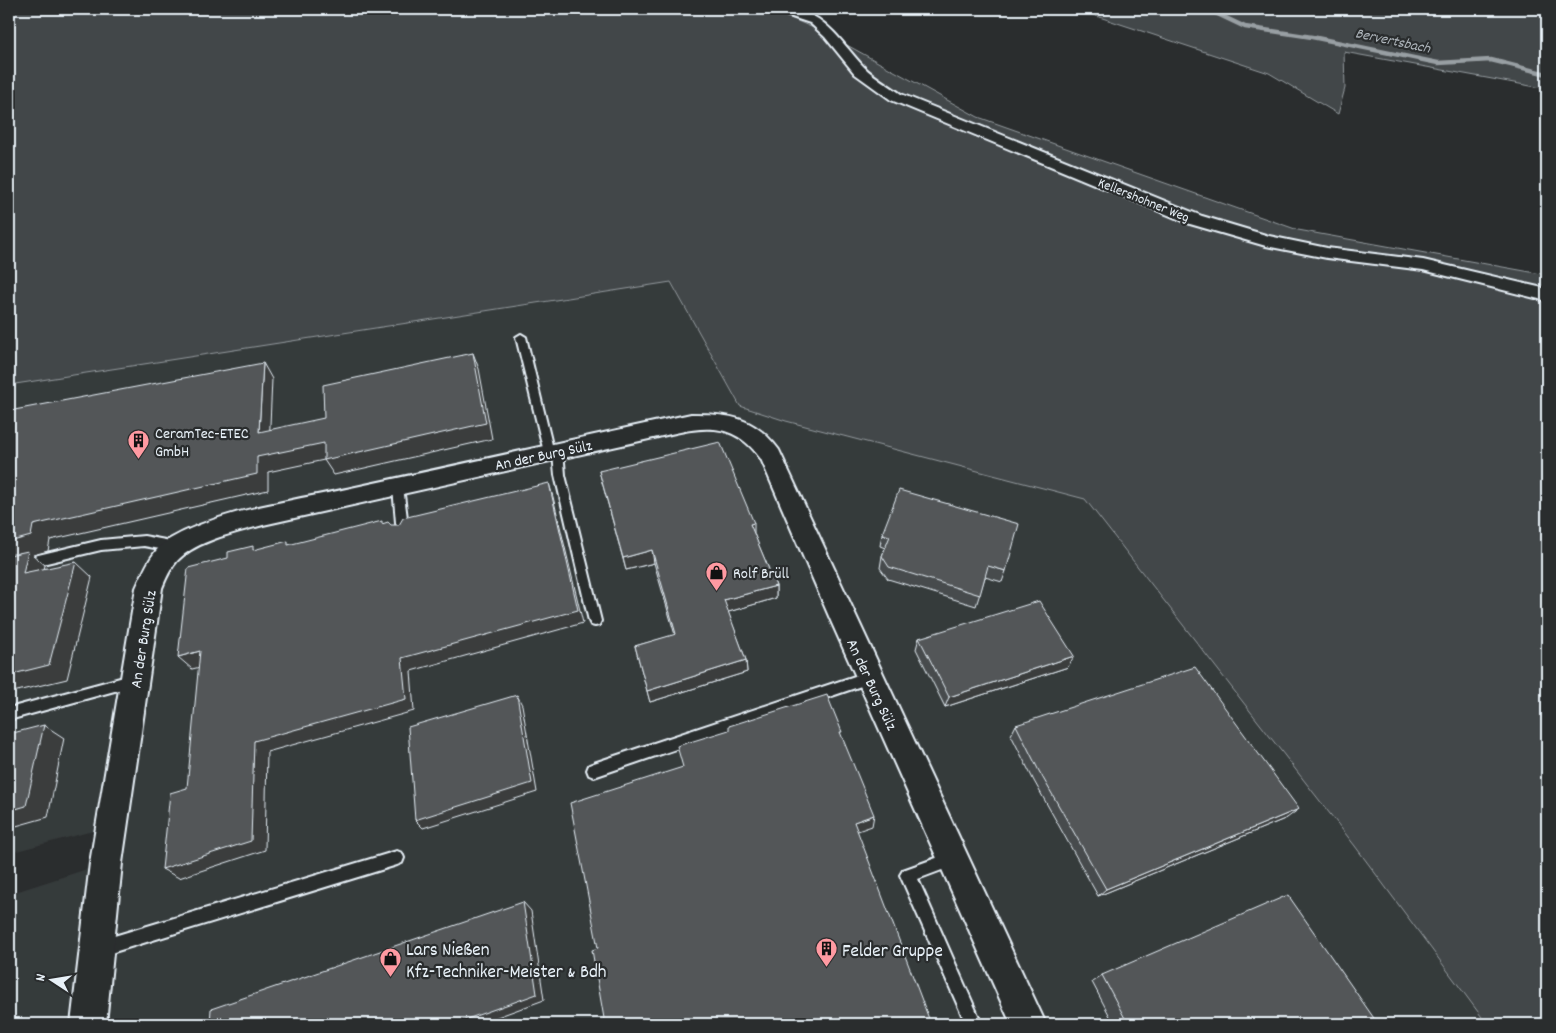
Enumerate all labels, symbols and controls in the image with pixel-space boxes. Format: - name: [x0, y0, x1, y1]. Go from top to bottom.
- water label: Bervertsbach: [1353, 23, 1433, 61]
- street label: Kellershohner Weg: [1095, 173, 1192, 228]
- place label: CeramTec-ETEC GmbH: [155, 423, 249, 464]
- building icon: CeramTec-ETEC GmbH: [127, 429, 151, 460]
- street label: An der Burg Sülz: [493, 435, 594, 478]
- shop icon: Rolf Brüll: [705, 560, 729, 591]
- place label: Rolf Brüll: [733, 563, 789, 586]
- street label: An der Burg Sülz: [125, 589, 164, 690]
- street label: An der Burg Sülz: [839, 635, 902, 735]
- building icon: Felder Gruppe: [814, 937, 838, 968]
- place label: Lars Nießen Kfz-Techniker-Meister & Bdh: [406, 938, 607, 987]
- place label: Felder Gruppe: [842, 939, 943, 966]
- shop icon: Lars Nießen Kfz-Techniker-Meister & Bdh: [378, 947, 402, 978]
- north arrow: [28, 956, 78, 1006]
- text: N: [31, 972, 52, 983]

